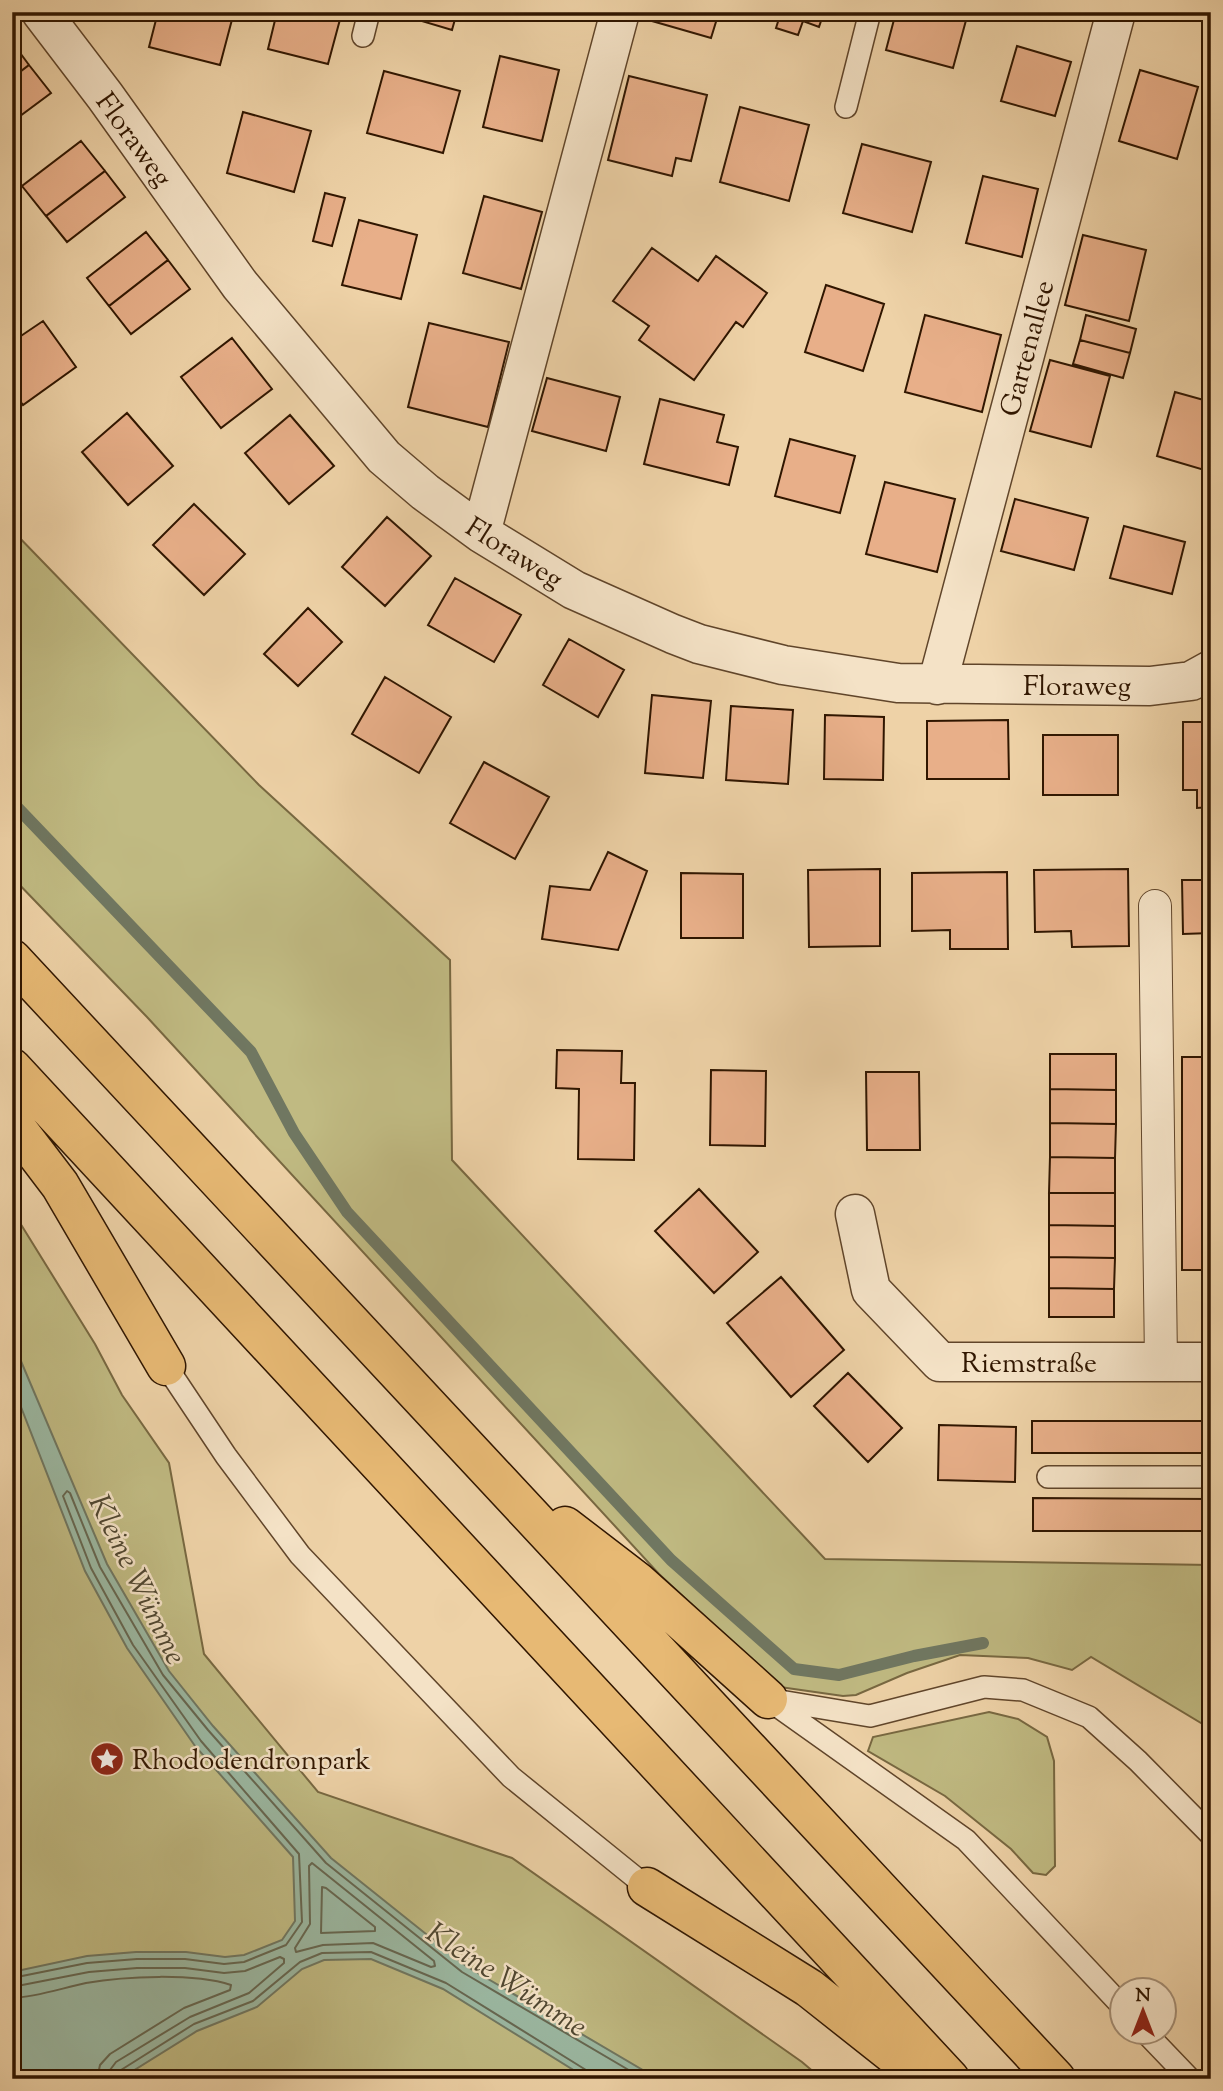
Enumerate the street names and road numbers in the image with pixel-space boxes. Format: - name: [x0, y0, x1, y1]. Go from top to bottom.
- street label: Floraweg: [85, 85, 181, 196]
- street label: Gartenallee: [992, 276, 1066, 421]
- street label: Floraweg: [457, 509, 570, 600]
- street label: Floraweg: [1023, 668, 1131, 708]
- street label: Riemstraße: [961, 1345, 1097, 1385]

